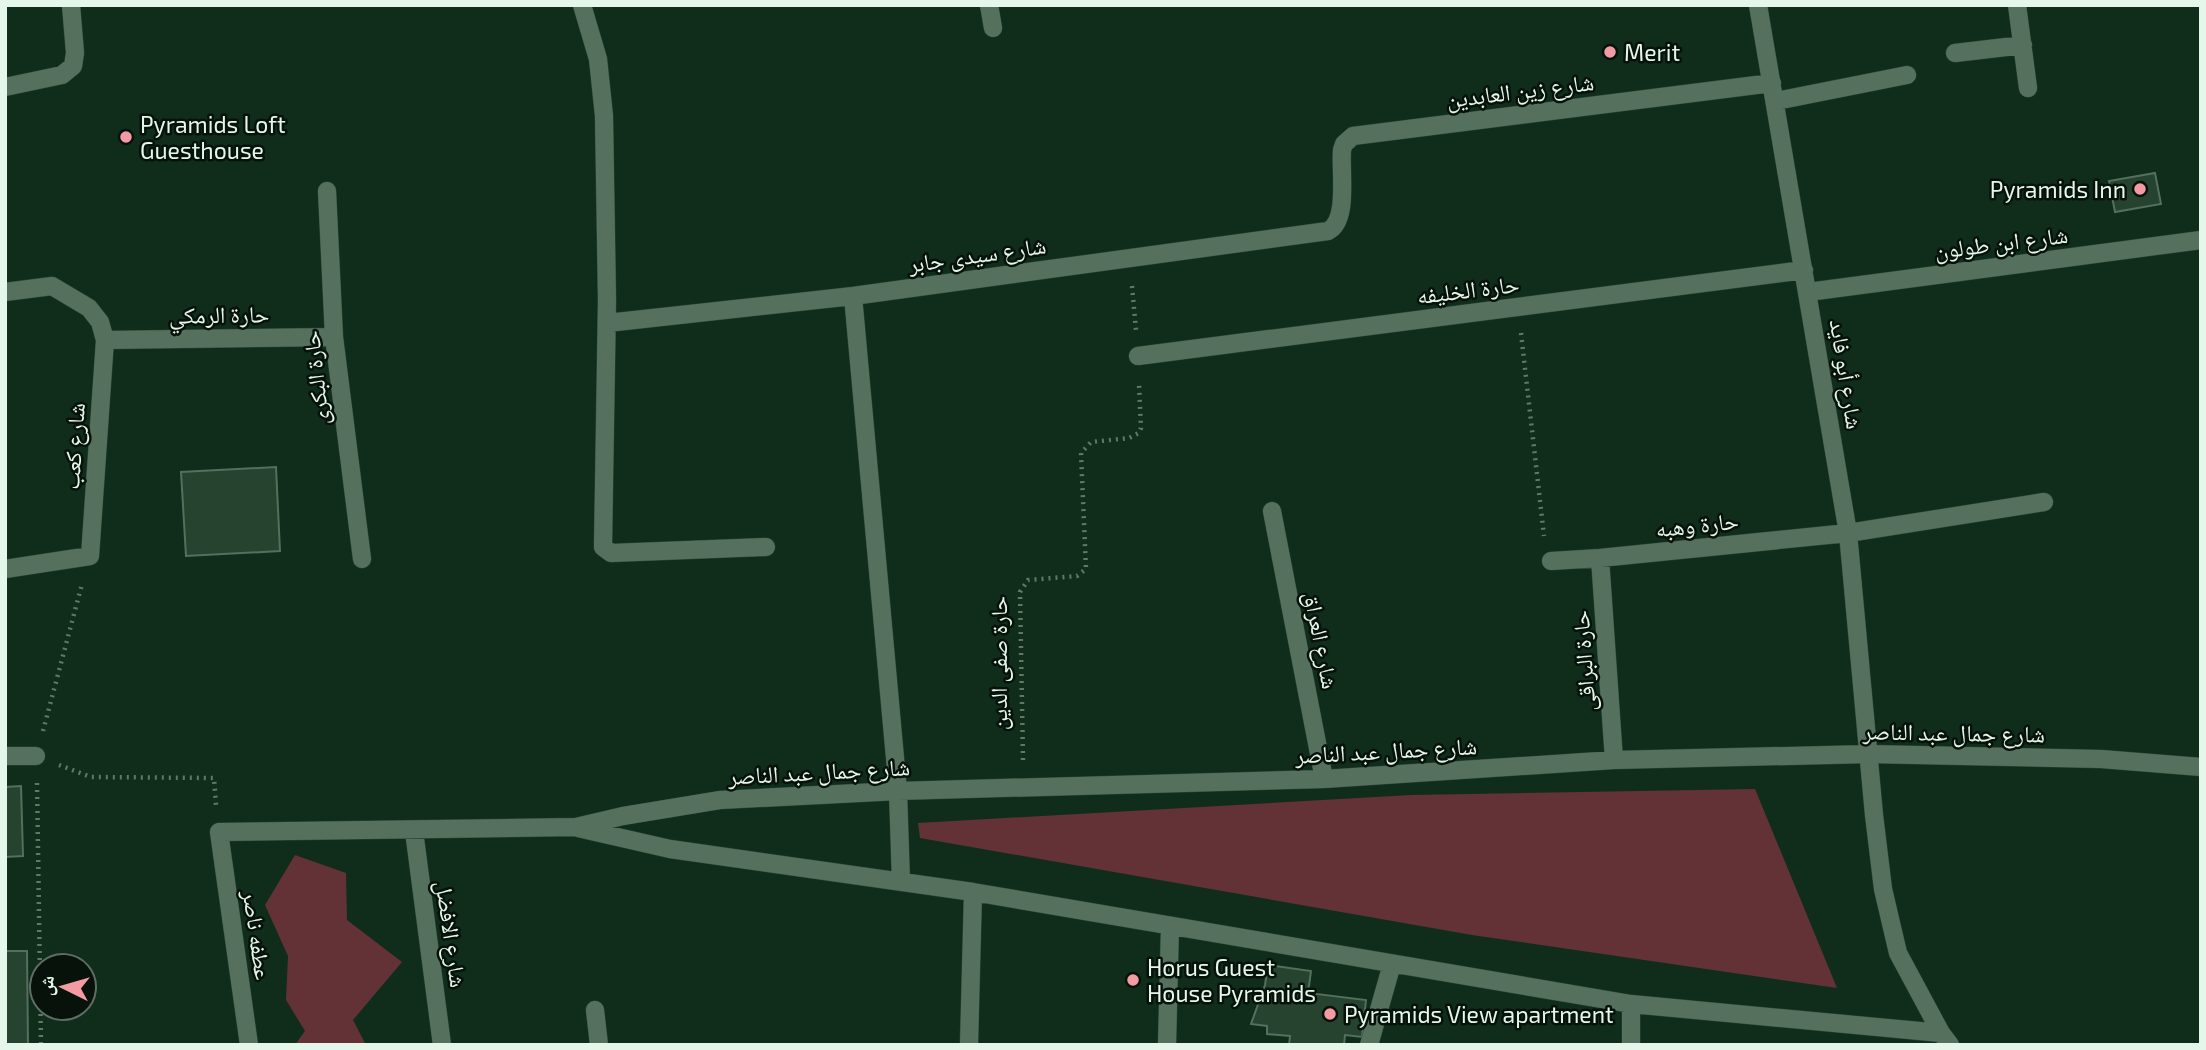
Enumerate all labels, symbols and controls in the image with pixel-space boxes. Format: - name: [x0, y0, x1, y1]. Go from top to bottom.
- place label: Merit: [1624, 38, 1680, 66]
- marker: Merit: [1602, 44, 1618, 60]
- street label: شارع زين العابدين: [1445, 67, 1596, 115]
- place label: Pyramids Loft Guesthouse: [140, 110, 286, 164]
- marker: Pyramids Loft Guesthouse: [118, 129, 134, 145]
- place label: Pyramids Inn: [1990, 175, 2126, 203]
- marker: Pyramids Inn: [2132, 181, 2148, 197]
- street label: شارع ابن طولون: [1933, 220, 2070, 266]
- street label: شارع سيدى جابر: [905, 230, 1048, 280]
- street label: حارة الخليفه: [1415, 269, 1521, 310]
- street label: حارة الرمكي: [169, 299, 270, 335]
- street label: شارع أبو فايد: [1823, 317, 1869, 431]
- street label: حارة البكرى: [296, 329, 335, 427]
- street label: شارع كعب: [56, 402, 92, 490]
- street label: حارة وهبه: [1654, 506, 1740, 543]
- street label: شارع العراق: [1297, 589, 1345, 691]
- street label: حارة صفى الدين: [984, 596, 1013, 730]
- street label: حارة البراقى: [1566, 610, 1601, 712]
- street label: شارع جمال عبد الناصر: [1862, 716, 2045, 750]
- street label: شارع جمال عبد الناصر: [1293, 731, 1478, 771]
- street label: شارع جمال عبد الناصر: [726, 752, 911, 792]
- street label: شارع الافضل: [429, 879, 473, 989]
- street label: عطفه ناصر: [238, 887, 278, 982]
- north arrow: [28, 952, 98, 1022]
- place label: Horus Guest House Pyramids: [1147, 953, 1316, 1007]
- marker: Horus Guest House Pyramids: [1125, 972, 1141, 988]
- text: ش: [33, 974, 59, 997]
- place label: Pyramids View apartment: [1344, 1000, 1614, 1028]
- marker: Pyramids View apartment: [1322, 1006, 1338, 1022]

